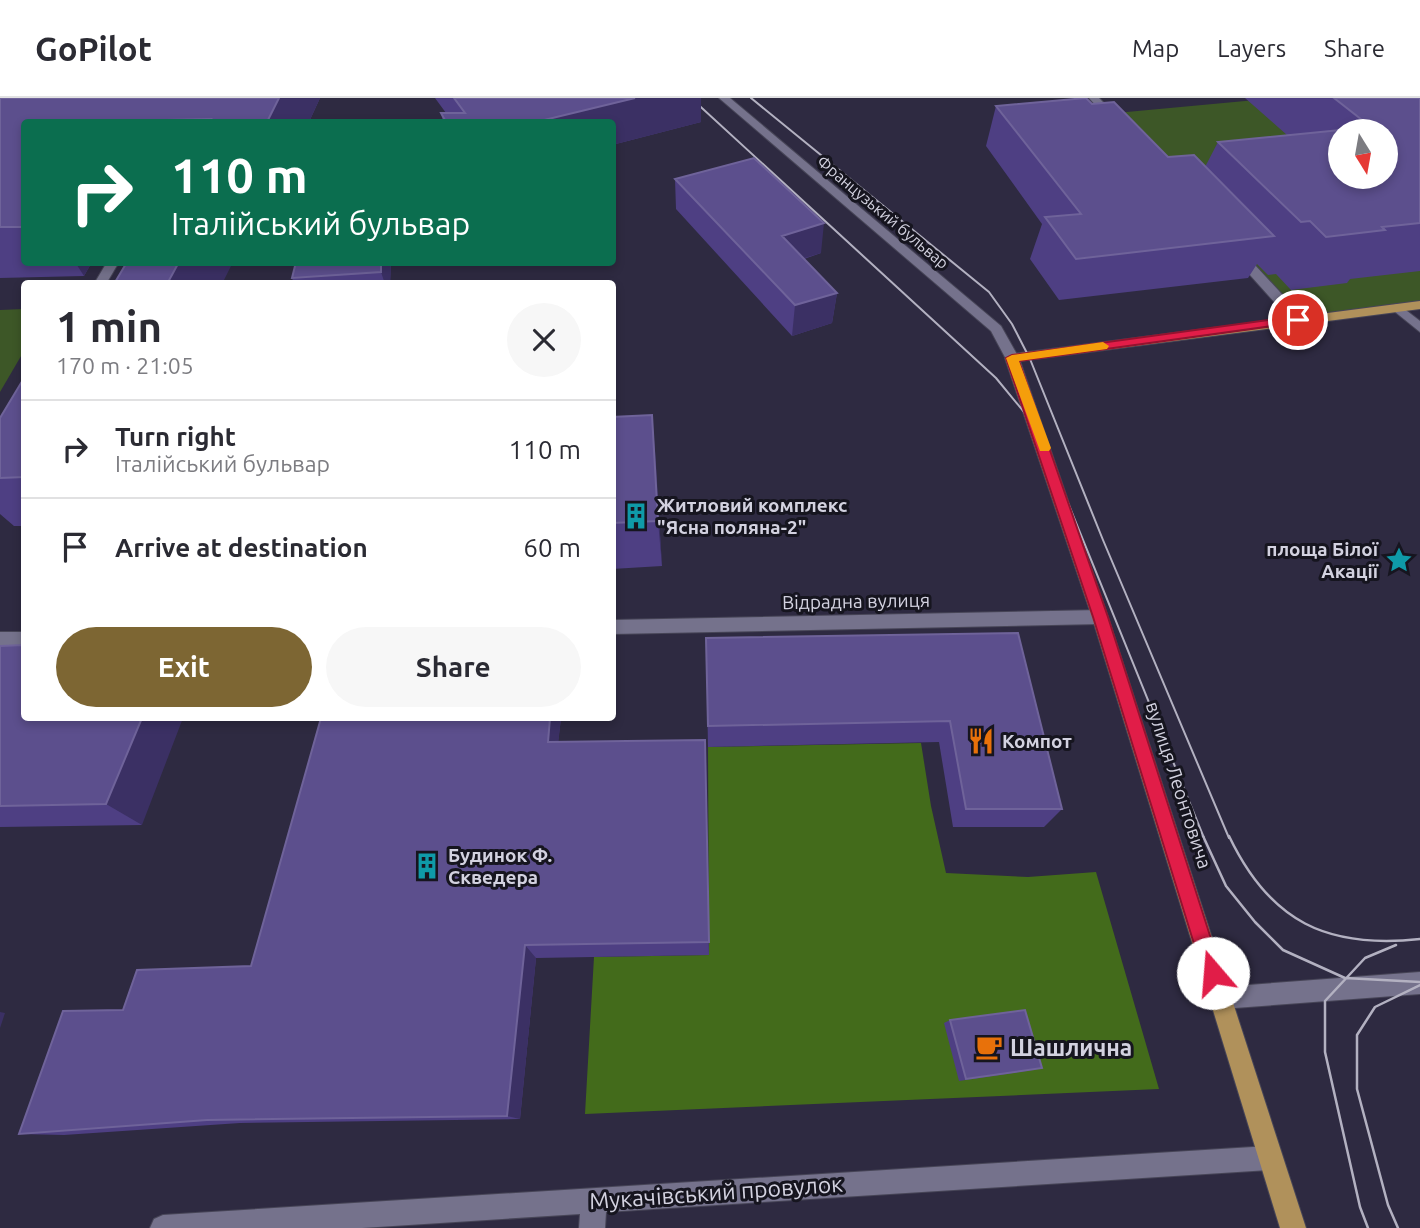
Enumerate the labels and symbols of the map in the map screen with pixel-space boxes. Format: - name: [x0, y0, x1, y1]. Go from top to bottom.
- north arrow: [1328, 119, 1398, 189]
- street label: Французький бульвар: [814, 152, 952, 272]
- pin: [1268, 290, 1328, 350]
- place label: Житловий комплекс "Ясна поляна-2": [657, 494, 847, 538]
- building icon: Житловий комплекс "Ясна поляна-2": [621, 501, 651, 531]
- place label: площа Білої Акації: [1266, 538, 1379, 582]
- place icon: площа Білої Акації: [1384, 545, 1414, 575]
- street label: Відрадна вулиця: [782, 589, 930, 613]
- street label: вулиця Леонтовича: [1142, 699, 1216, 871]
- restaurant icon: Компот: [966, 726, 996, 756]
- place label: Компот: [1002, 730, 1072, 752]
- place label: Будинок Ф. Скведера: [448, 844, 552, 888]
- building icon: Будинок Ф. Скведера: [412, 851, 442, 881]
- position arrow: [1176, 936, 1250, 1010]
- cafe icon: Шашлична: [974, 1032, 1004, 1062]
- place label: Шашлична: [1010, 1035, 1132, 1060]
- street label: Мукачівський провулок: [588, 1171, 844, 1213]

